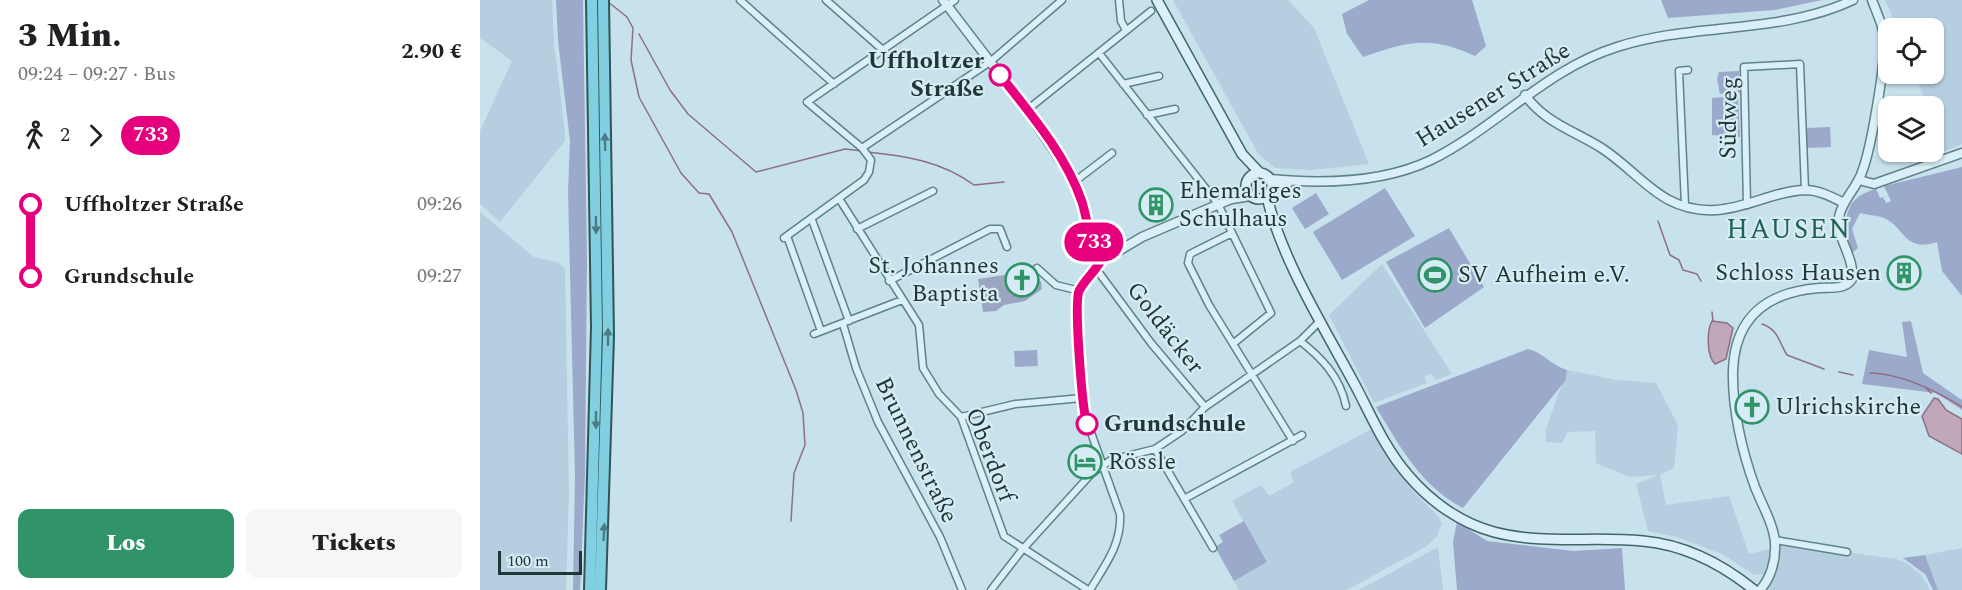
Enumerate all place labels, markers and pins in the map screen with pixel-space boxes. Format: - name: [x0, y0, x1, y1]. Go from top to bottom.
- place label: Uffholtzer Straße: [867, 43, 985, 107]
- marker: Uffholtzer Straße: [989, 64, 1011, 86]
- place label: Ehemaliges Schulhaus: [1179, 173, 1302, 237]
- building icon: Ehemaliges Schulhaus: [1138, 187, 1174, 223]
- place label: St. Johannes Baptista: [868, 248, 999, 312]
- place label: Schloss Hausen: [1715, 255, 1881, 291]
- building icon: Schloss Hausen: [1886, 255, 1922, 291]
- sports icon: SV Aufheim e.V.: [1417, 257, 1453, 293]
- place label: SV Aufheim e.V.: [1458, 257, 1630, 293]
- church icon: St. Johannes Baptista: [1004, 262, 1040, 298]
- church icon: Ulrichskirche: [1734, 389, 1770, 425]
- place label: Ulrichskirche: [1775, 389, 1921, 425]
- place label: Grundschule: [1104, 406, 1246, 442]
- marker: Grundschule: [1076, 413, 1098, 435]
- hotel icon: Rössle: [1067, 444, 1103, 480]
- place label: Rössle: [1108, 444, 1176, 480]

